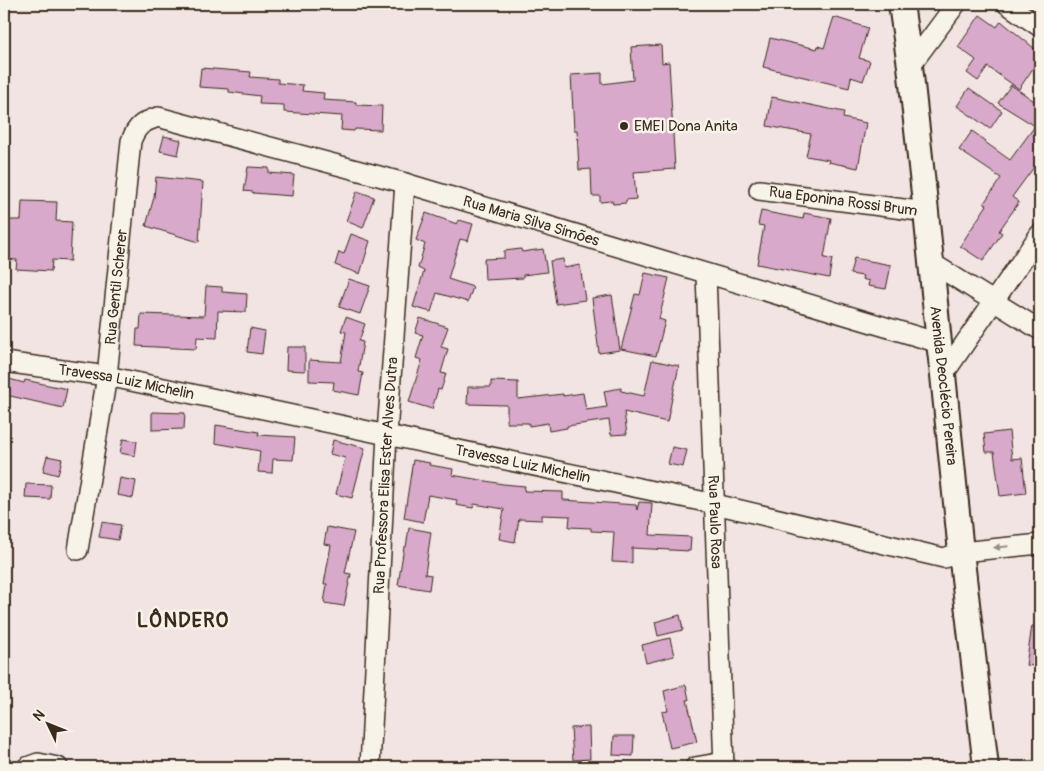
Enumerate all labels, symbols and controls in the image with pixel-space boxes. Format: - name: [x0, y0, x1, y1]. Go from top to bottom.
- place label: EMEI Dona Anita: [634, 117, 738, 136]
- marker: EMEI Dona Anita: [618, 120, 630, 132]
- street label: Rua Eponina Rossi Brum: [768, 182, 919, 220]
- street label: Rua Maria Silva Simões: [461, 191, 602, 250]
- street label: Rua Gentil Scherer: [101, 228, 132, 346]
- street label: Avenida Deoclécio Pereira: [926, 305, 962, 466]
- street label: Rua Professora Elisa Ester Alves Dutra: [369, 356, 402, 594]
- street label: Travessa Luiz Michelin: [57, 360, 196, 404]
- street label: Travessa Luiz Michelin: [453, 440, 592, 487]
- street label: Rua Paulo Rosa: [704, 475, 726, 569]
- one-way arrow: [992, 543, 1008, 551]
- district label: LÔNDERO: [137, 608, 229, 633]
- north arrow: [22, 698, 72, 748]
- text: N: [29, 706, 48, 725]

